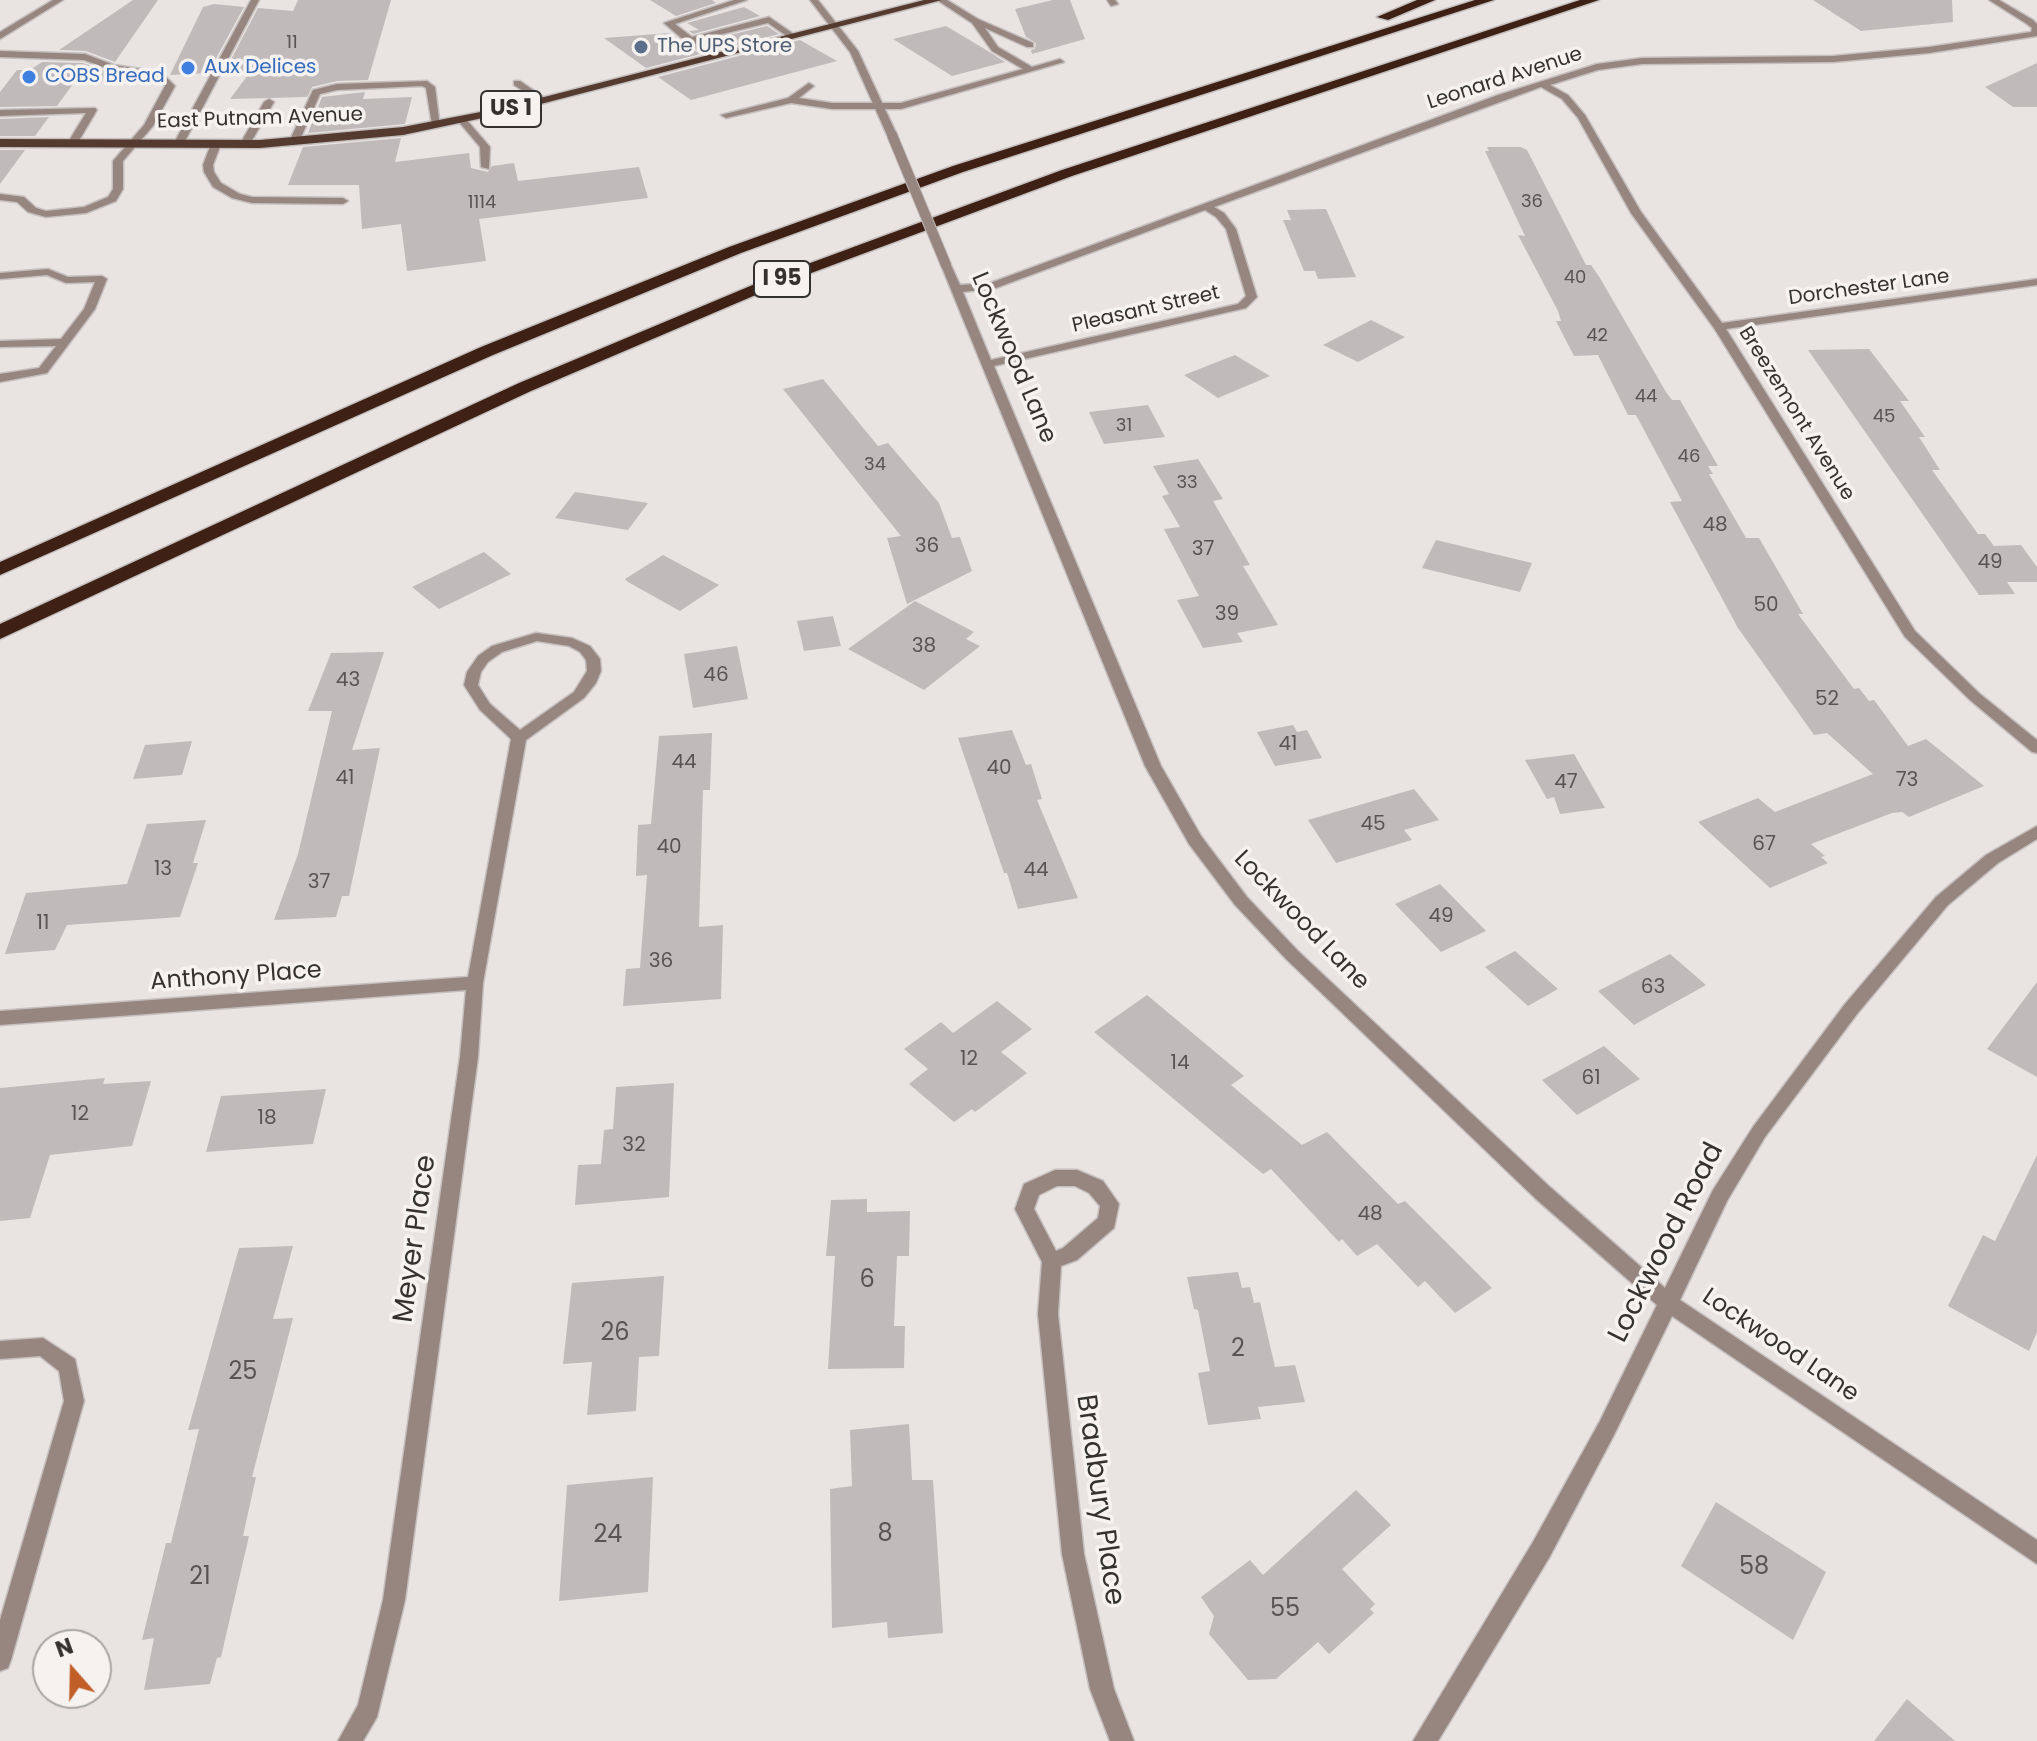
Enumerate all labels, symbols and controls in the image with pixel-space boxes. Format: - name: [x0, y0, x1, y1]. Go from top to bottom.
- house number: 11: [286, 32, 298, 54]
- place label: The UPS Store: [657, 35, 792, 59]
- marker: The UPS Store: [632, 38, 650, 56]
- street label: Leonard Avenue: [1424, 43, 1586, 115]
- place label: Aux Delices: [204, 56, 317, 80]
- marker: Aux Delices: [179, 59, 197, 77]
- place label: COBS Bread: [45, 65, 165, 89]
- marker: COBS Bread: [20, 68, 38, 86]
- road number: US 1: [481, 91, 541, 127]
- street label: East Putnam Avenue: [157, 103, 363, 135]
- house number: 36: [1521, 191, 1543, 213]
- house number: 1114: [468, 192, 496, 214]
- road number: I 95: [754, 261, 810, 297]
- street label: Dorchester Lane: [1787, 265, 1951, 311]
- house number: 40: [1564, 267, 1586, 289]
- street label: Lockwood Lane: [964, 268, 1062, 448]
- street label: Pleasant Street: [1070, 281, 1222, 339]
- street label: Breezemont Avenue: [1733, 323, 1859, 505]
- house number: 42: [1586, 325, 1608, 347]
- house number: 44: [1635, 386, 1657, 408]
- house number: 45: [1873, 406, 1895, 428]
- house number: 31: [1116, 415, 1132, 437]
- house number: 46: [1678, 446, 1700, 468]
- house number: 34: [864, 454, 886, 476]
- house number: 33: [1176, 472, 1198, 494]
- house number: 48: [1702, 514, 1728, 538]
- house number: 36: [915, 535, 939, 559]
- house number: 37: [1192, 538, 1214, 562]
- house number: 49: [1977, 551, 2003, 575]
- house number: 50: [1753, 594, 1779, 618]
- house number: 39: [1215, 603, 1239, 627]
- house number: 38: [912, 635, 936, 659]
- house number: 46: [703, 664, 729, 688]
- house number: 43: [336, 669, 360, 693]
- house number: 52: [1815, 688, 1839, 712]
- house number: 41: [1279, 733, 1297, 757]
- house number: 44: [671, 751, 697, 775]
- house number: 40: [986, 757, 1012, 781]
- house number: 41: [336, 767, 354, 791]
- house number: 73: [1896, 769, 1918, 793]
- house number: 47: [1554, 771, 1578, 795]
- house number: 45: [1360, 813, 1386, 837]
- house number: 67: [1752, 833, 1776, 857]
- house number: 40: [656, 836, 682, 860]
- street label: Lockwood Lane: [1227, 845, 1375, 997]
- house number: 13: [154, 858, 172, 882]
- house number: 44: [1023, 859, 1049, 883]
- house number: 37: [308, 871, 330, 895]
- house number: 49: [1428, 905, 1454, 929]
- house number: 11: [37, 912, 49, 936]
- house number: 36: [649, 950, 673, 974]
- street label: Anthony Place: [149, 957, 323, 997]
- house number: 63: [1641, 976, 1665, 1000]
- house number: 12: [960, 1048, 978, 1072]
- house number: 14: [1171, 1052, 1189, 1076]
- house number: 61: [1581, 1067, 1601, 1091]
- house number: 12: [71, 1103, 89, 1127]
- house number: 18: [257, 1107, 277, 1131]
- house number: 32: [622, 1134, 646, 1158]
- street label: Lockwood Road: [1602, 1138, 1732, 1348]
- street label: Meyer Place: [388, 1153, 444, 1325]
- house number: 48: [1357, 1203, 1383, 1227]
- house number: 6: [859, 1267, 875, 1295]
- street label: Lockwood Lane: [1696, 1283, 1864, 1409]
- house number: 26: [600, 1320, 630, 1348]
- house number: 2: [1231, 1336, 1245, 1364]
- house number: 25: [229, 1359, 257, 1387]
- street label: Bradbury Place: [1068, 1393, 1130, 1607]
- house number: 8: [877, 1521, 893, 1549]
- house number: 24: [594, 1522, 622, 1550]
- house number: 58: [1739, 1554, 1769, 1582]
- house number: 21: [189, 1564, 211, 1592]
- house number: 55: [1270, 1596, 1300, 1624]
- north arrow: [32, 1629, 112, 1709]
- text: N: [51, 1630, 77, 1665]

